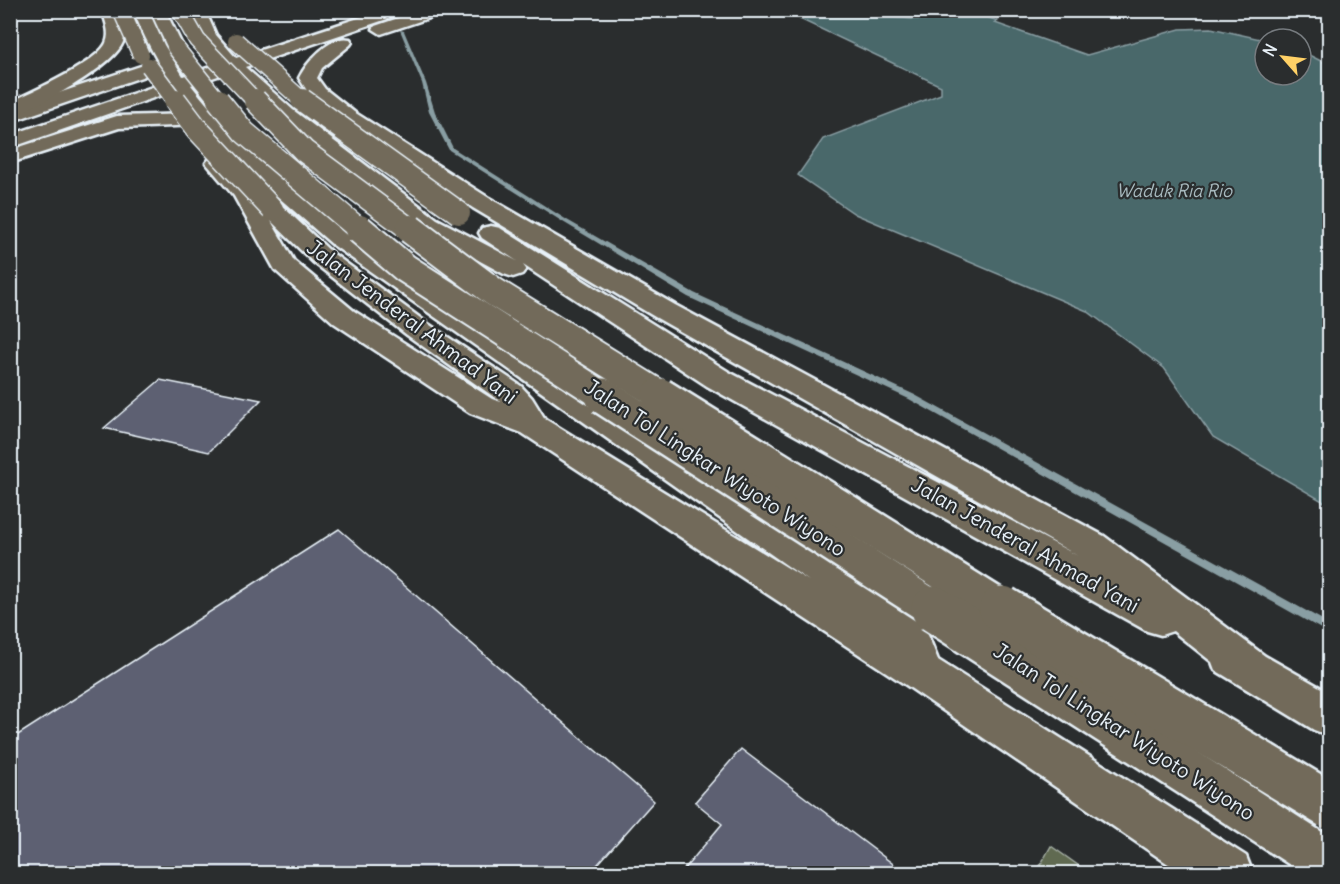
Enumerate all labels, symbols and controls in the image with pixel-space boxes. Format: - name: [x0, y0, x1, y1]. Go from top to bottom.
- north arrow: [1253, 27, 1313, 87]
- text: N: [1258, 40, 1281, 60]
- water label: Waduk Ria Rio: [1116, 179, 1233, 202]
- street label: Jalan Jenderal Ahmad Yani: [302, 234, 523, 410]
- street label: Jalan Tol Lingkar Wiyoto Wiyono: [579, 373, 851, 562]
- street label: Jalan Jenderal Ahmad Yani: [907, 471, 1144, 619]
- street label: Jalan Tol Lingkar Wiyoto Wiyono: [988, 637, 1260, 826]

